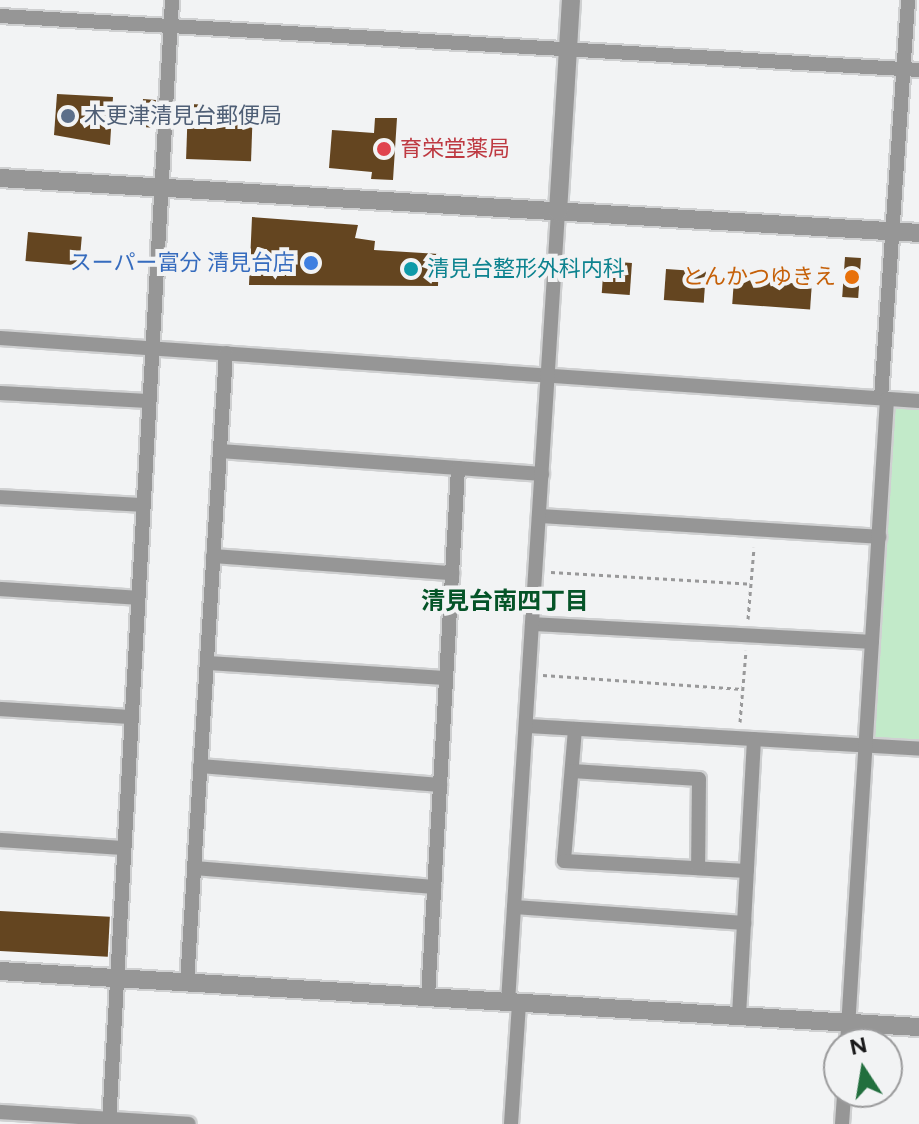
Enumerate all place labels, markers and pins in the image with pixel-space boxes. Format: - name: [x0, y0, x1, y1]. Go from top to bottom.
- place label: 木更津清見台郵便局: [84, 103, 282, 129]
- marker: 木更津清見台郵便局: [59, 107, 77, 125]
- place label: 育栄堂薬局: [400, 136, 510, 162]
- marker: 育栄堂薬局: [375, 140, 393, 158]
- place label: スーパー富分 清見台店: [70, 250, 295, 276]
- marker: スーパー富分 清見台店: [302, 254, 320, 272]
- place label: 清見台整形外科内科: [427, 256, 625, 282]
- marker: 清見台整形外科内科: [402, 260, 420, 278]
- place label: とんかつゆきえ: [682, 264, 836, 290]
- marker: とんかつゆきえ: [843, 268, 861, 286]

